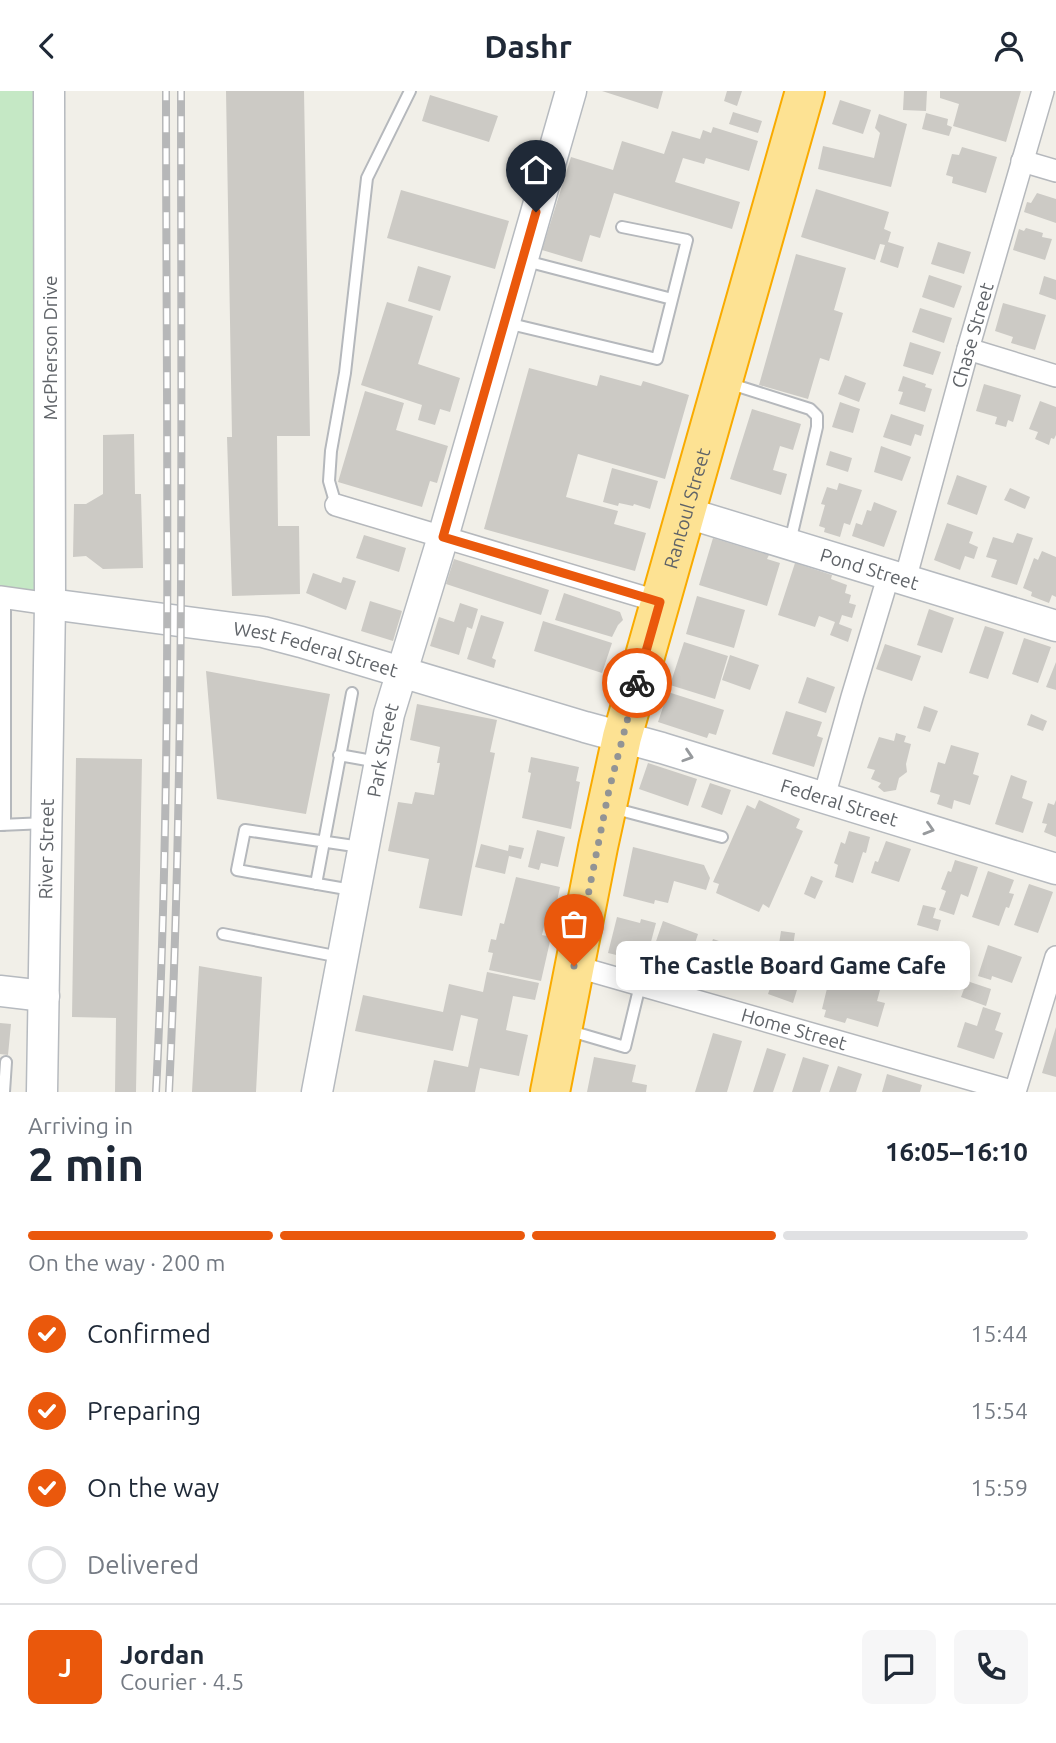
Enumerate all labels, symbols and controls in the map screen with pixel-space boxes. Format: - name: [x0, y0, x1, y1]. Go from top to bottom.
- icon: back: [28, 27, 66, 65]
- icon: person: [990, 27, 1028, 65]
- text: Dashr: [484, 28, 572, 64]
- pin: [506, 140, 566, 212]
- icon: home: [517, 151, 555, 189]
- street label: McPherson Drive: [39, 276, 61, 420]
- street label: Chase Street: [947, 279, 998, 390]
- street label: Rantoul Street: [659, 445, 714, 571]
- street label: Pond Street: [818, 543, 922, 594]
- street label: West Federal Street: [232, 617, 401, 682]
- courier: [602, 648, 672, 718]
- icon: bike: [618, 664, 656, 702]
- street label: Park Street: [362, 700, 403, 799]
- one-way arrow: [681, 748, 694, 762]
- street label: Federal Street: [778, 774, 901, 831]
- street label: River Street: [34, 798, 58, 900]
- one-way arrow: [923, 820, 935, 835]
- pin: [544, 894, 604, 966]
- icon: bag: [555, 905, 593, 943]
- callout: The Castle Board Game Cafe: [616, 941, 970, 991]
- text: The Castle Board Game Cafe: [640, 953, 946, 978]
- street label: Home Street: [739, 1003, 850, 1055]
- text: Arriving in: [28, 1113, 133, 1138]
- text: 16:05–16:10: [885, 1137, 1028, 1166]
- text: 2 min: [28, 1138, 144, 1190]
- text: On the way · 200 m: [28, 1250, 225, 1275]
- icon: check: [28, 1315, 66, 1353]
- text: Confirmed: [87, 1319, 211, 1348]
- text: 15:44: [970, 1321, 1028, 1346]
- icon: check: [28, 1392, 66, 1430]
- text: Preparing: [87, 1396, 201, 1425]
- text: 15:54: [970, 1398, 1028, 1423]
- icon: check: [28, 1469, 66, 1507]
- text: On the way: [87, 1473, 219, 1502]
- text: 15:59: [970, 1475, 1028, 1500]
- text: Delivered: [87, 1550, 199, 1579]
- button: chat: [862, 1630, 936, 1704]
- button: phone: [954, 1630, 1028, 1704]
- text: Jordan: [120, 1640, 205, 1669]
- text: J: [58, 1653, 72, 1682]
- text: Courier · 4.5: [120, 1669, 244, 1694]

